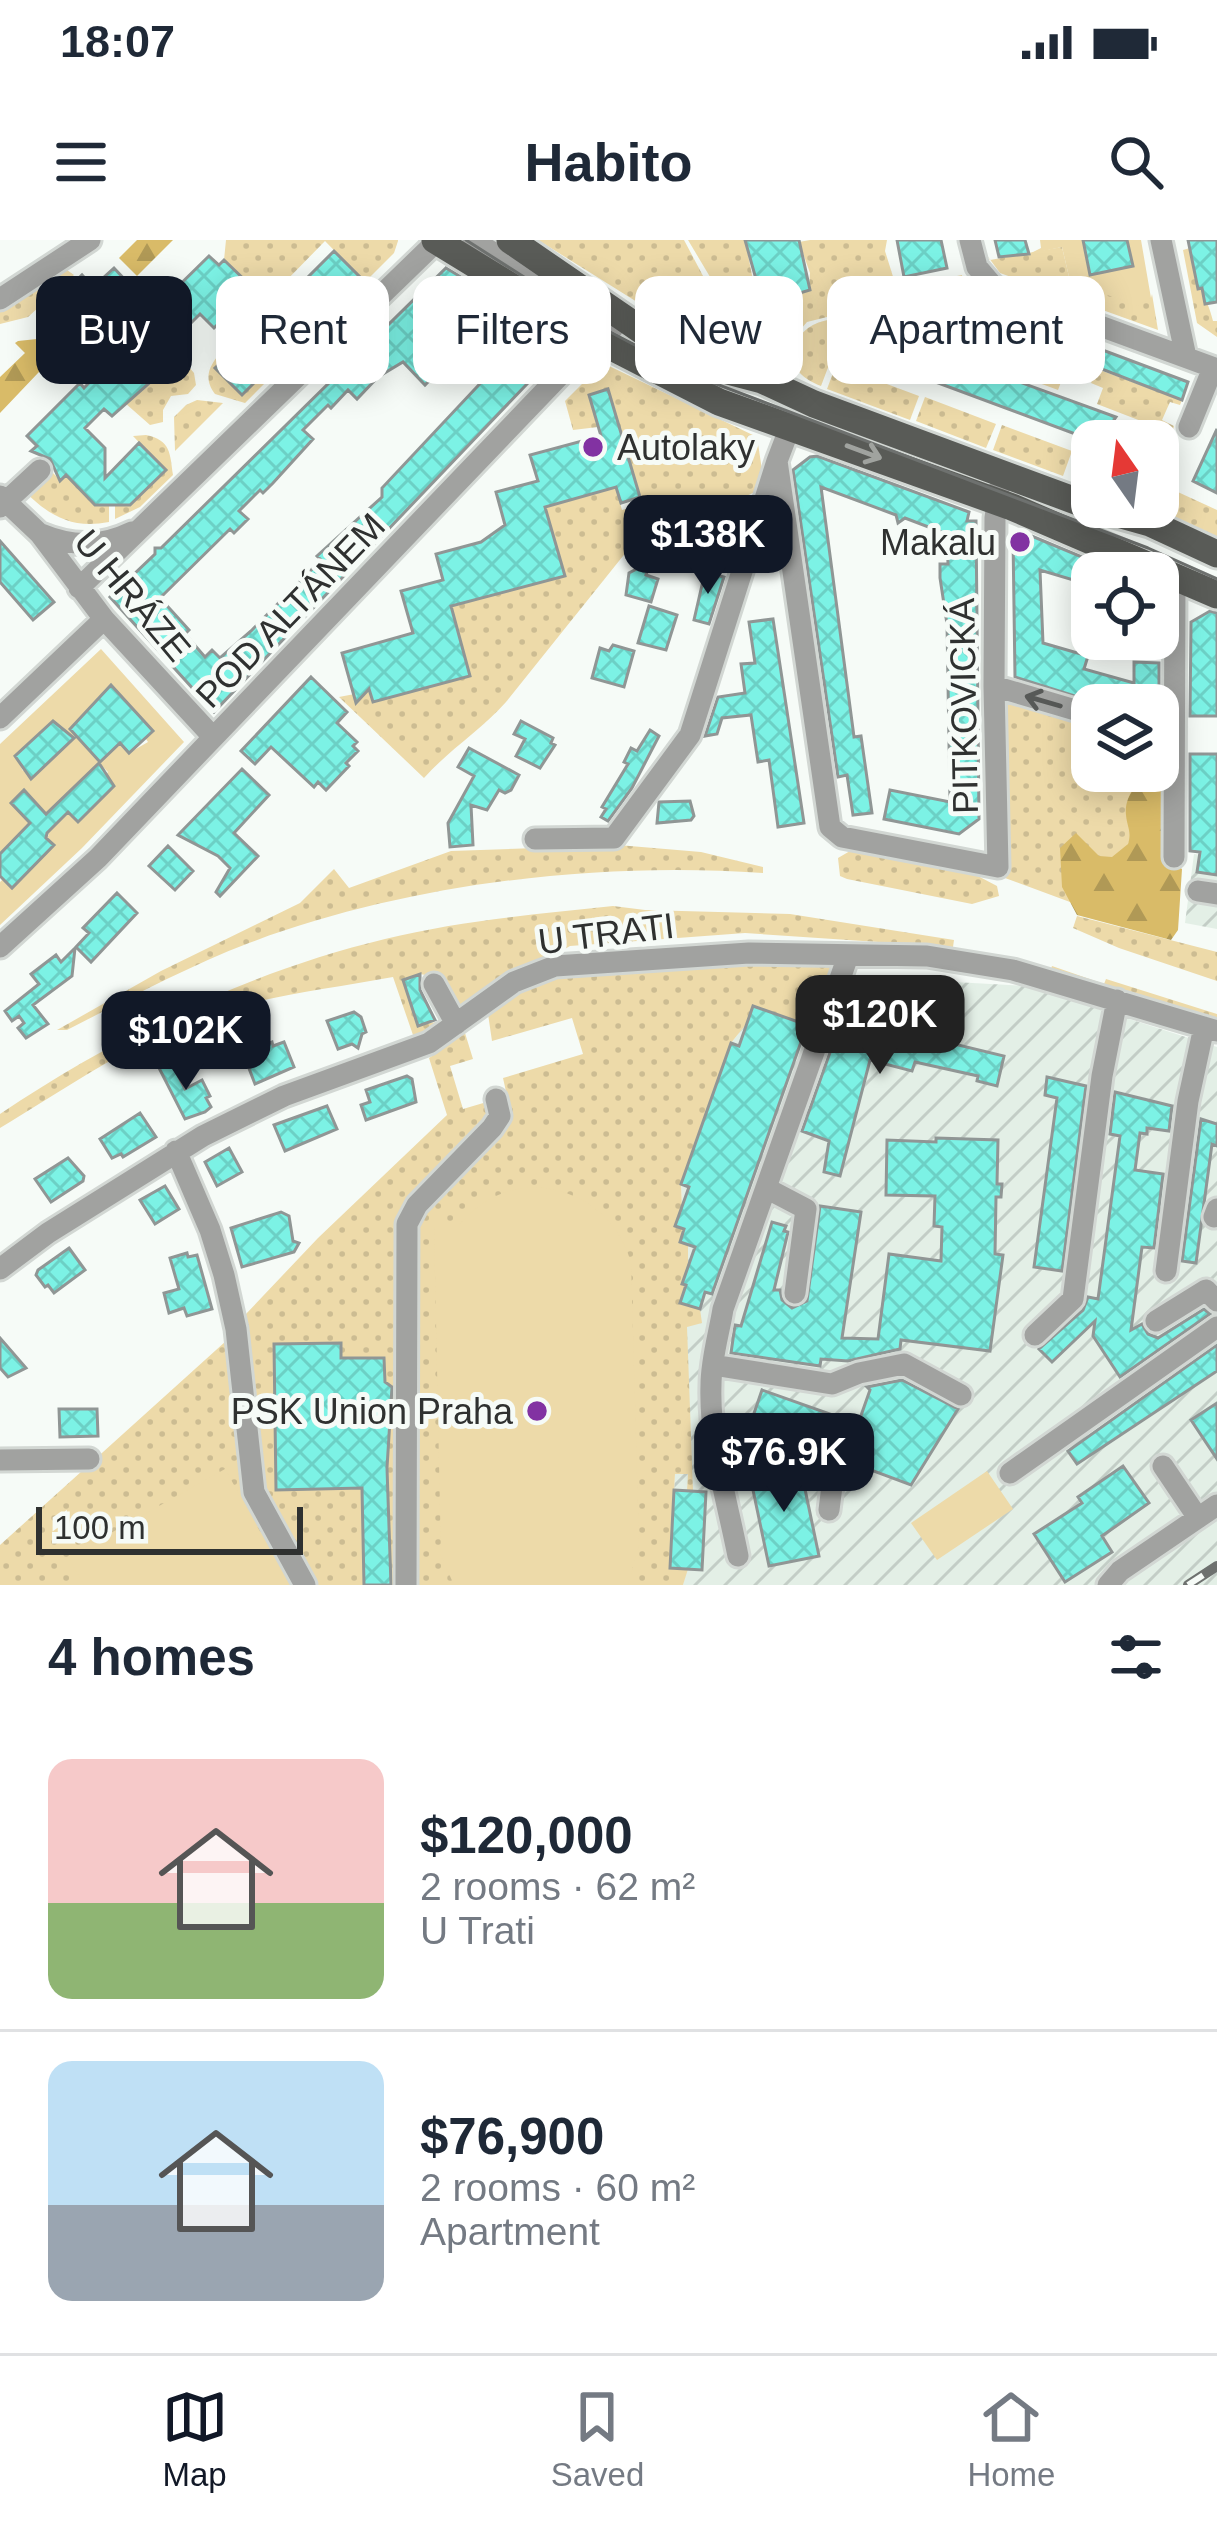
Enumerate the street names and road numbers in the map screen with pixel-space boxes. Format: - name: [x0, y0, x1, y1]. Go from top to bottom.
- street label: POD ALTÁNEM: [188, 505, 393, 716]
- street label: U HRÁZE: [66, 522, 199, 669]
- street label: PITKOVICKÁ: [941, 598, 986, 814]
- street label: U TRATI: [536, 905, 676, 962]

